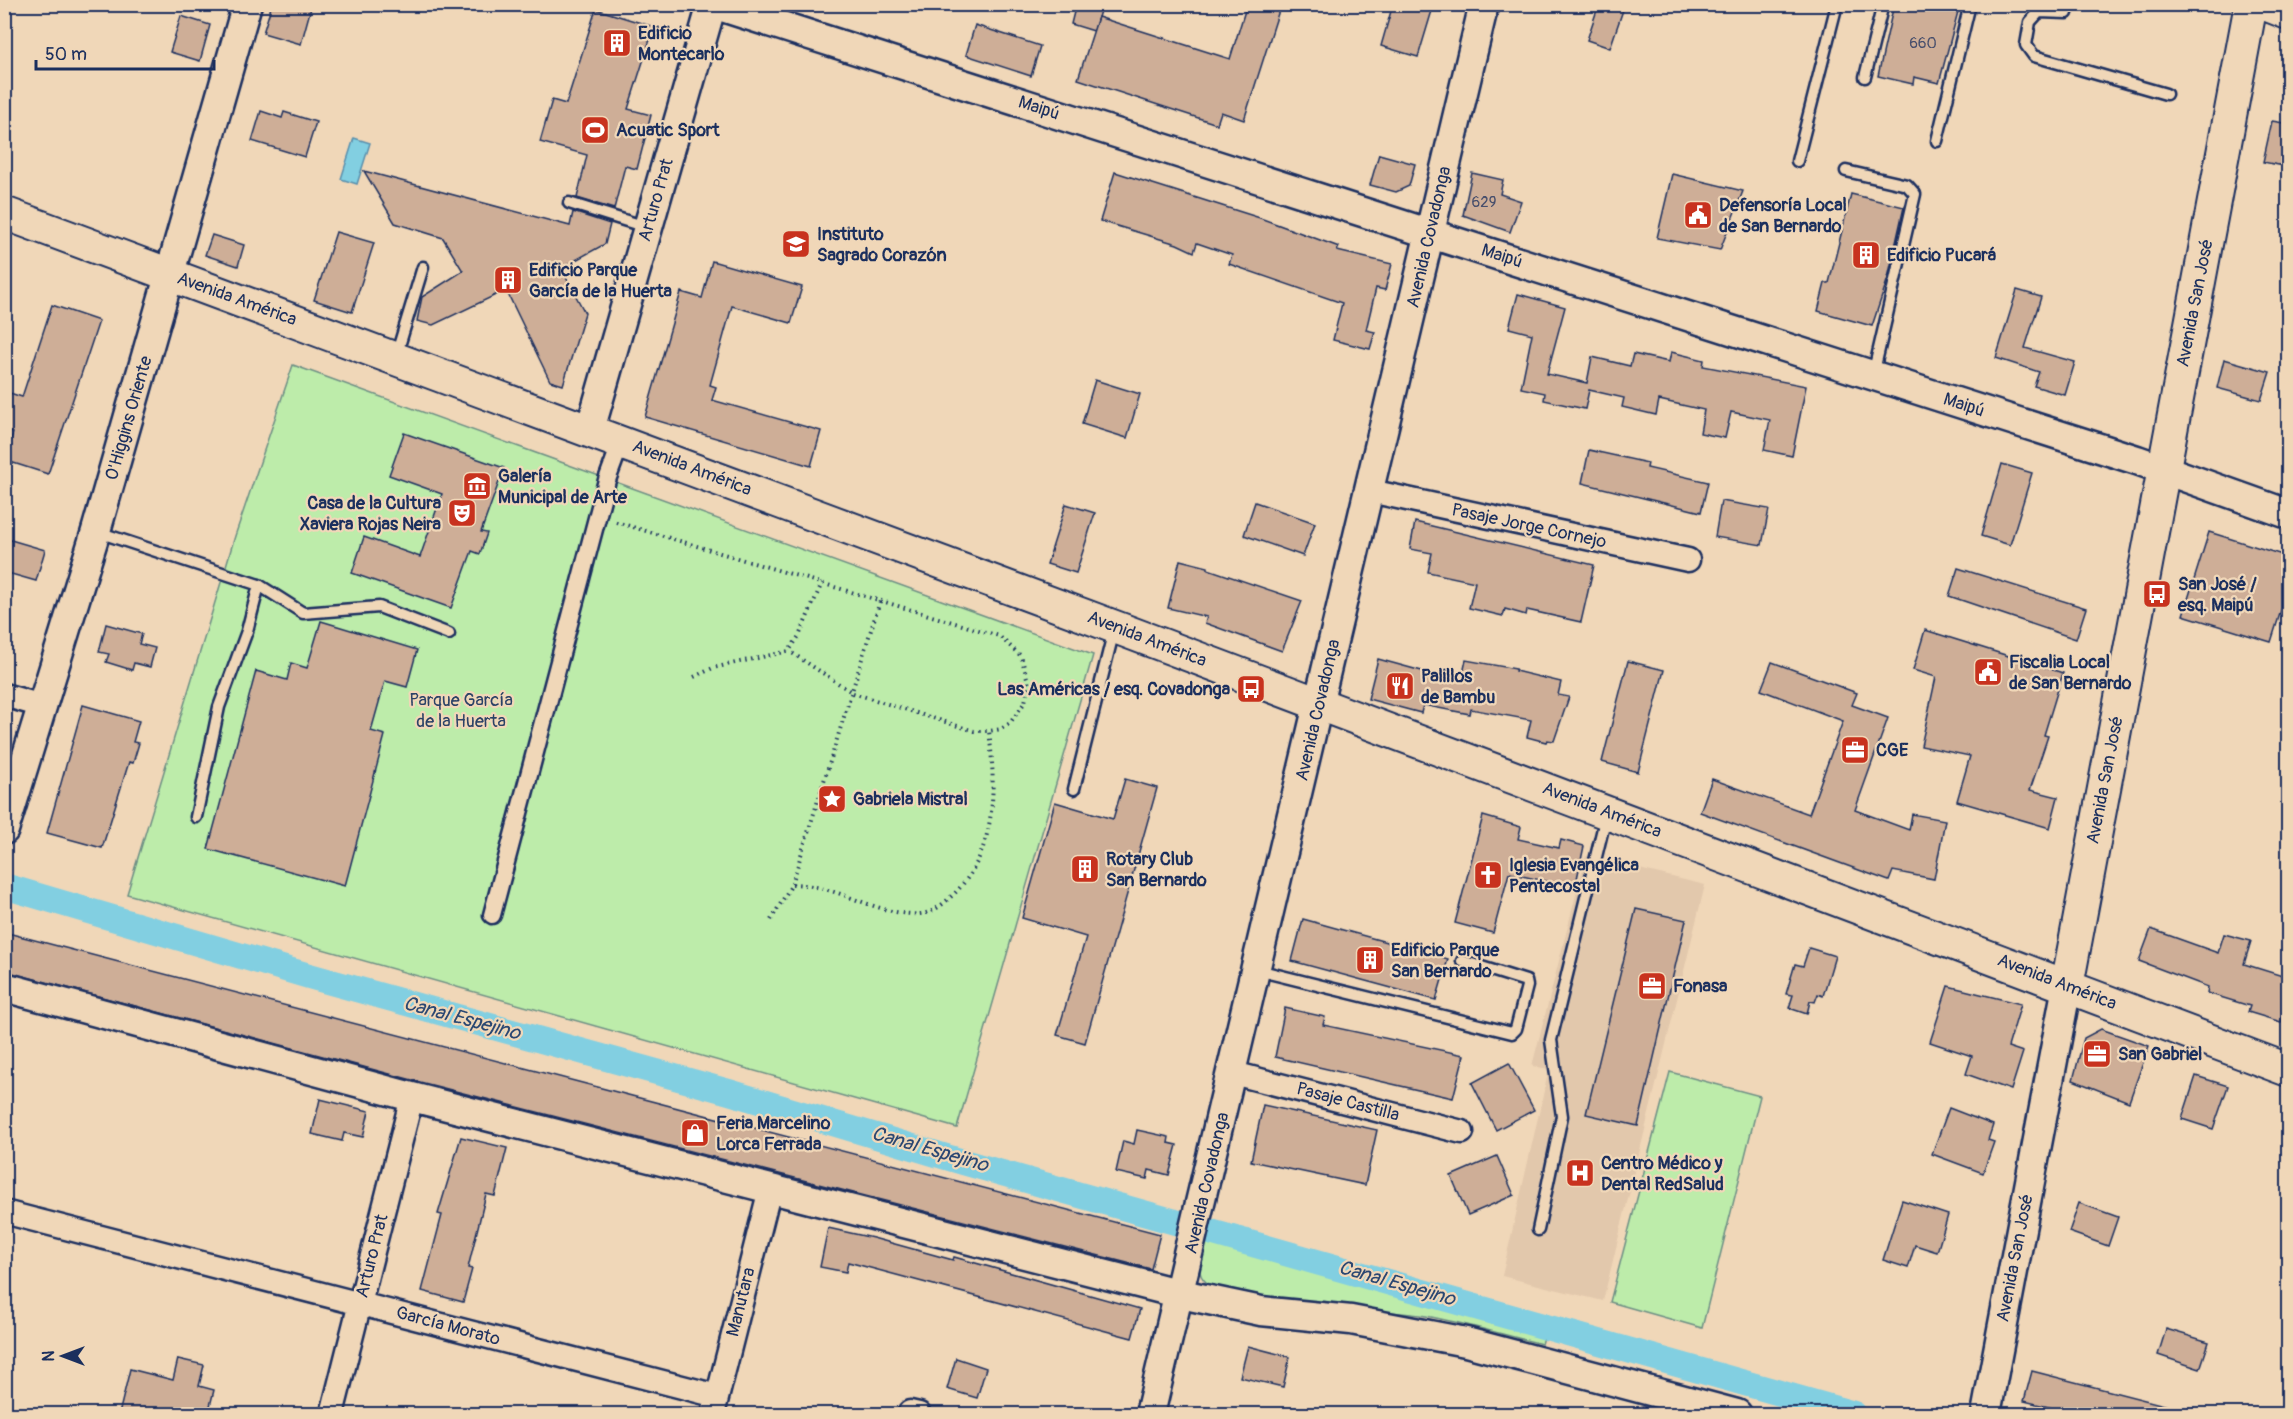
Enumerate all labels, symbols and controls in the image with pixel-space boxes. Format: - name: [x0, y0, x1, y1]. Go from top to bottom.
- place label: Edificio Montecarlo: [638, 22, 725, 66]
- building icon: Edificio Montecarlo: [601, 27, 633, 59]
- scale bar: [36, 33, 214, 71]
- house number: 660: [1909, 34, 1937, 53]
- text: 50 m: [45, 43, 87, 66]
- street label: Maipú: [1015, 91, 1063, 125]
- sports icon: Acuatic Sport: [579, 114, 611, 146]
- place label: Acuatic Sport: [616, 119, 720, 142]
- street label: Arturo Prat: [633, 155, 679, 244]
- street label: Avenida Covadonga: [1402, 164, 1456, 310]
- house number: 629: [1472, 193, 1496, 212]
- place label: Defensoría Local de San Bernardo: [1719, 194, 1847, 238]
- public building icon: Defensoría Local de San Bernardo: [1682, 199, 1714, 231]
- place label: Instituto Sagrado Corazón: [817, 223, 947, 267]
- school or university icon: Instituto Sagrado Corazón: [780, 228, 812, 260]
- street label: Avenida San José: [2171, 237, 2219, 369]
- street label: Maipú: [1478, 239, 1526, 273]
- building icon: Edificio Pucará: [1850, 239, 1882, 271]
- place label: Edificio Pucará: [1887, 244, 1997, 267]
- place label: Edificio Parque García de la Huerta: [529, 259, 673, 303]
- building icon: Edificio Parque García de la Huerta: [492, 264, 524, 296]
- street label: Avenida América: [174, 267, 300, 331]
- street label: O'Higgins Oriente: [100, 353, 158, 483]
- street label: Maipú: [1940, 388, 1988, 422]
- street label: Avenida América: [629, 435, 755, 501]
- place label: Galería Municipal de Arte: [498, 465, 628, 509]
- museum icon: Galería Municipal de Arte: [461, 470, 493, 502]
- place label: Casa de la Cultura Xaviera Rojas Neira: [300, 492, 442, 536]
- theatre icon: Casa de la Cultura Xaviera Rojas Neira: [446, 497, 478, 529]
- street label: Pasaje Jorge Cornejo: [1450, 498, 1609, 554]
- place label: San José / esq. Maipú: [2177, 573, 2257, 617]
- bus stop icon: San José / esq. Maipú: [2141, 578, 2173, 610]
- street label: Avenida América: [1084, 606, 1210, 672]
- street label: Avenida Covadonga: [1291, 637, 1345, 783]
- place label: Fiscalia Local de San Bernardo: [2009, 651, 2132, 695]
- public building icon: Fiscalia Local de San Bernardo: [1972, 656, 2004, 688]
- place label: Palillos de Bambu: [1421, 665, 1495, 709]
- restaurant icon: Palillos de Bambu: [1384, 670, 1416, 702]
- bus stop icon: Las Américas / esq. Covadonga: [1235, 673, 1267, 705]
- place label: Las Américas / esq. Covadonga: [997, 678, 1231, 701]
- park label: Parque García de la Huerta: [409, 689, 513, 733]
- street label: Avenida San José: [2081, 714, 2129, 846]
- office icon: CGE: [1839, 734, 1871, 766]
- place label: CGE: [1876, 739, 1909, 762]
- street label: Avenida América: [1539, 777, 1665, 843]
- place icon: Gabriela Mistral: [816, 783, 848, 815]
- place label: Gabriela Mistral: [853, 788, 968, 811]
- place label: Rotary Club San Bernardo: [1106, 848, 1207, 892]
- building icon: Rotary Club San Bernardo: [1069, 853, 1101, 885]
- place label: Iglesia Evangélica Pentecostal: [1509, 854, 1640, 898]
- church icon: Iglesia Evangélica Pentecostal: [1472, 859, 1504, 891]
- place label: Edificio Parque San Bernardo: [1391, 939, 1500, 983]
- building icon: Edificio Parque San Bernardo: [1354, 944, 1386, 976]
- street label: Avenida América: [1994, 949, 2120, 1015]
- office icon: Fonasa: [1636, 970, 1668, 1002]
- place label: Fonasa: [1673, 975, 1728, 998]
- water label: Canal Espejino: [401, 990, 524, 1046]
- office icon: San Gabriel: [2081, 1038, 2113, 1070]
- place label: San Gabriel: [2118, 1043, 2202, 1066]
- street label: Pasaje Castilla: [1294, 1077, 1402, 1127]
- street label: Avenida Covadonga: [1180, 1110, 1234, 1256]
- place label: Feria Marcelino Lorca Ferrada: [716, 1112, 831, 1156]
- shop icon: Feria Marcelino Lorca Ferrada: [679, 1117, 711, 1149]
- water label: Canal Espejino: [869, 1120, 992, 1178]
- place label: Centro Médico y Dental RedSalud: [1601, 1152, 1724, 1196]
- hospital icon: Centro Médico y Dental RedSalud: [1564, 1157, 1596, 1189]
- street label: Avenida San José: [1991, 1192, 2039, 1324]
- street label: Arturo Prat: [351, 1211, 394, 1300]
- water label: Canal Espejino: [1336, 1254, 1459, 1312]
- street label: Manutara: [721, 1265, 761, 1339]
- street label: García Morato: [393, 1301, 503, 1351]
- north arrow: [33, 1326, 93, 1386]
- text: N: [39, 1350, 59, 1361]

